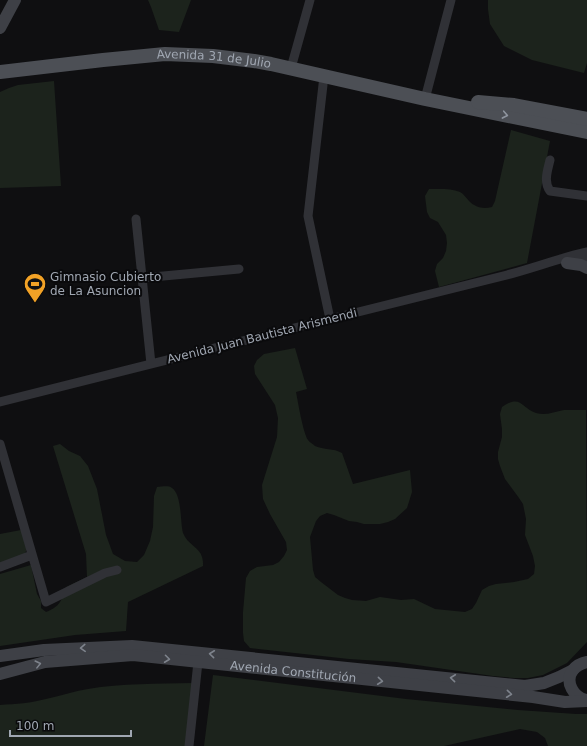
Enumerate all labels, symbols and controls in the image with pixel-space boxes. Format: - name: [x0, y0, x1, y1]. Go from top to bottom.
- street label: Avenida 31 de Julio: [156, 47, 272, 71]
- one-way arrow: [502, 111, 508, 119]
- place label: Gimnasio Cubierto de La Asuncion: [50, 270, 161, 298]
- sports icon: Gimnasio Cubierto de La Asuncion: [22, 271, 48, 304]
- street label: Avenida Juan Bautista Arismendi: [166, 306, 358, 366]
- one-way arrow: [80, 644, 86, 652]
- one-way arrow: [209, 650, 215, 659]
- one-way arrow: [164, 654, 170, 663]
- street label: Avenida Constitución: [230, 658, 357, 685]
- one-way arrow: [35, 661, 41, 669]
- one-way arrow: [450, 674, 456, 683]
- one-way arrow: [377, 676, 383, 685]
- one-way arrow: [506, 690, 512, 699]
- scale bar: [10, 712, 131, 738]
- text: 100 m: [16, 719, 54, 733]

